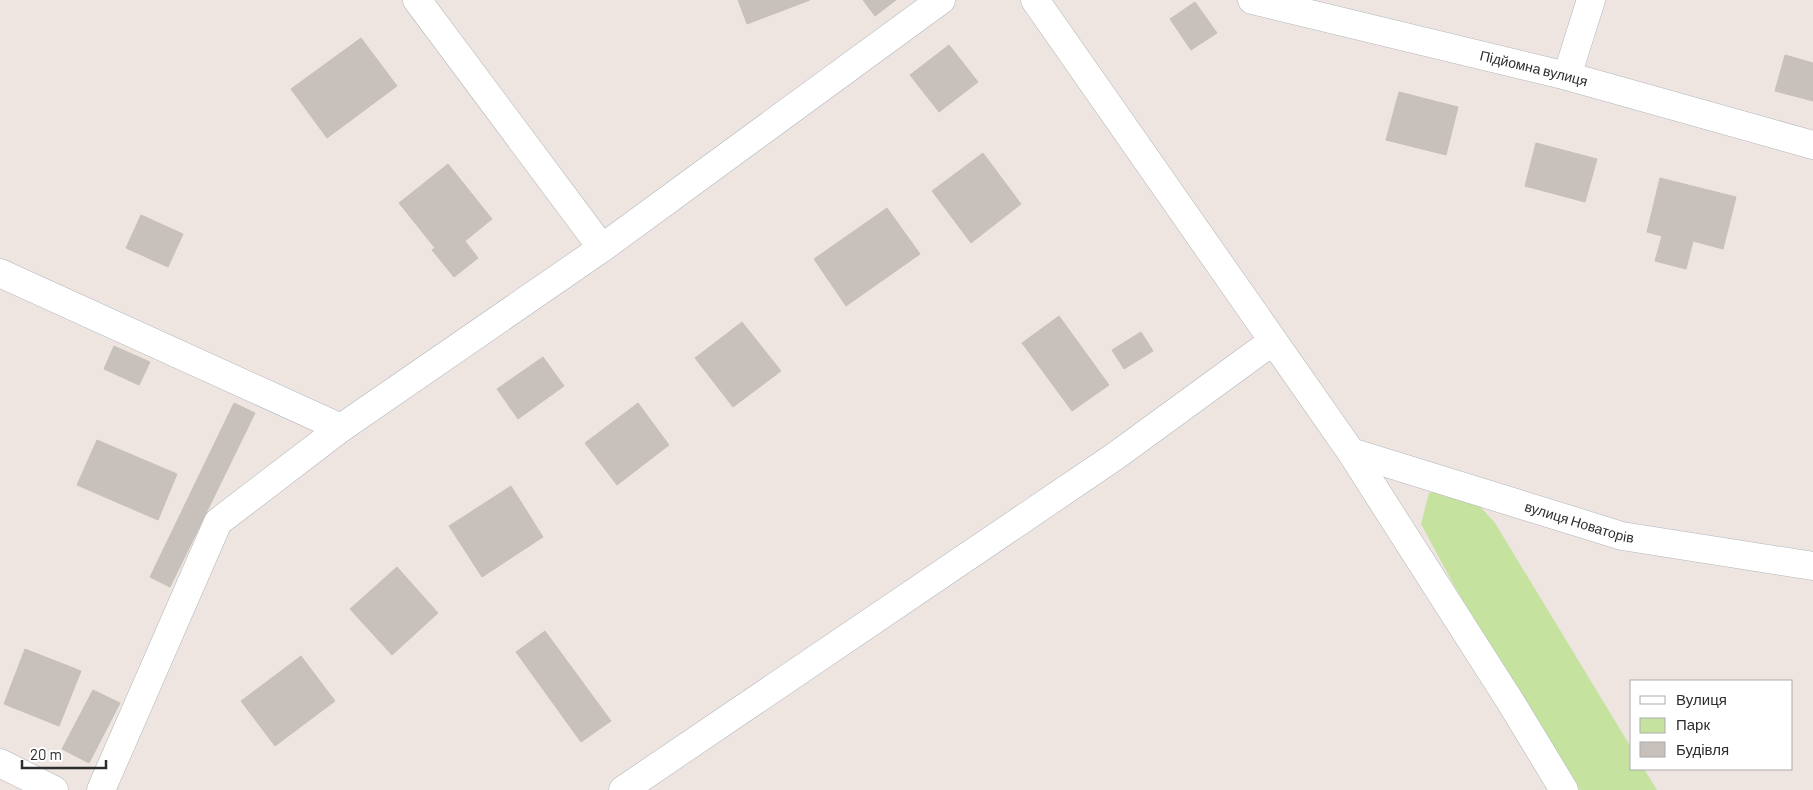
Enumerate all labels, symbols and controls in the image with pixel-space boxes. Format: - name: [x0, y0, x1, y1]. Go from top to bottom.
- street label: Підйомна вулиця: [1478, 46, 1590, 89]
- street label: вулиця Новаторів: [1523, 497, 1635, 546]
- legend: [1630, 680, 1793, 770]
- text: Вулиця: [1676, 690, 1727, 708]
- text: Парк: [1676, 715, 1710, 733]
- scale bar: [22, 738, 106, 770]
- text: Будівля: [1676, 740, 1729, 758]
- text: 20 m: [30, 745, 62, 763]

